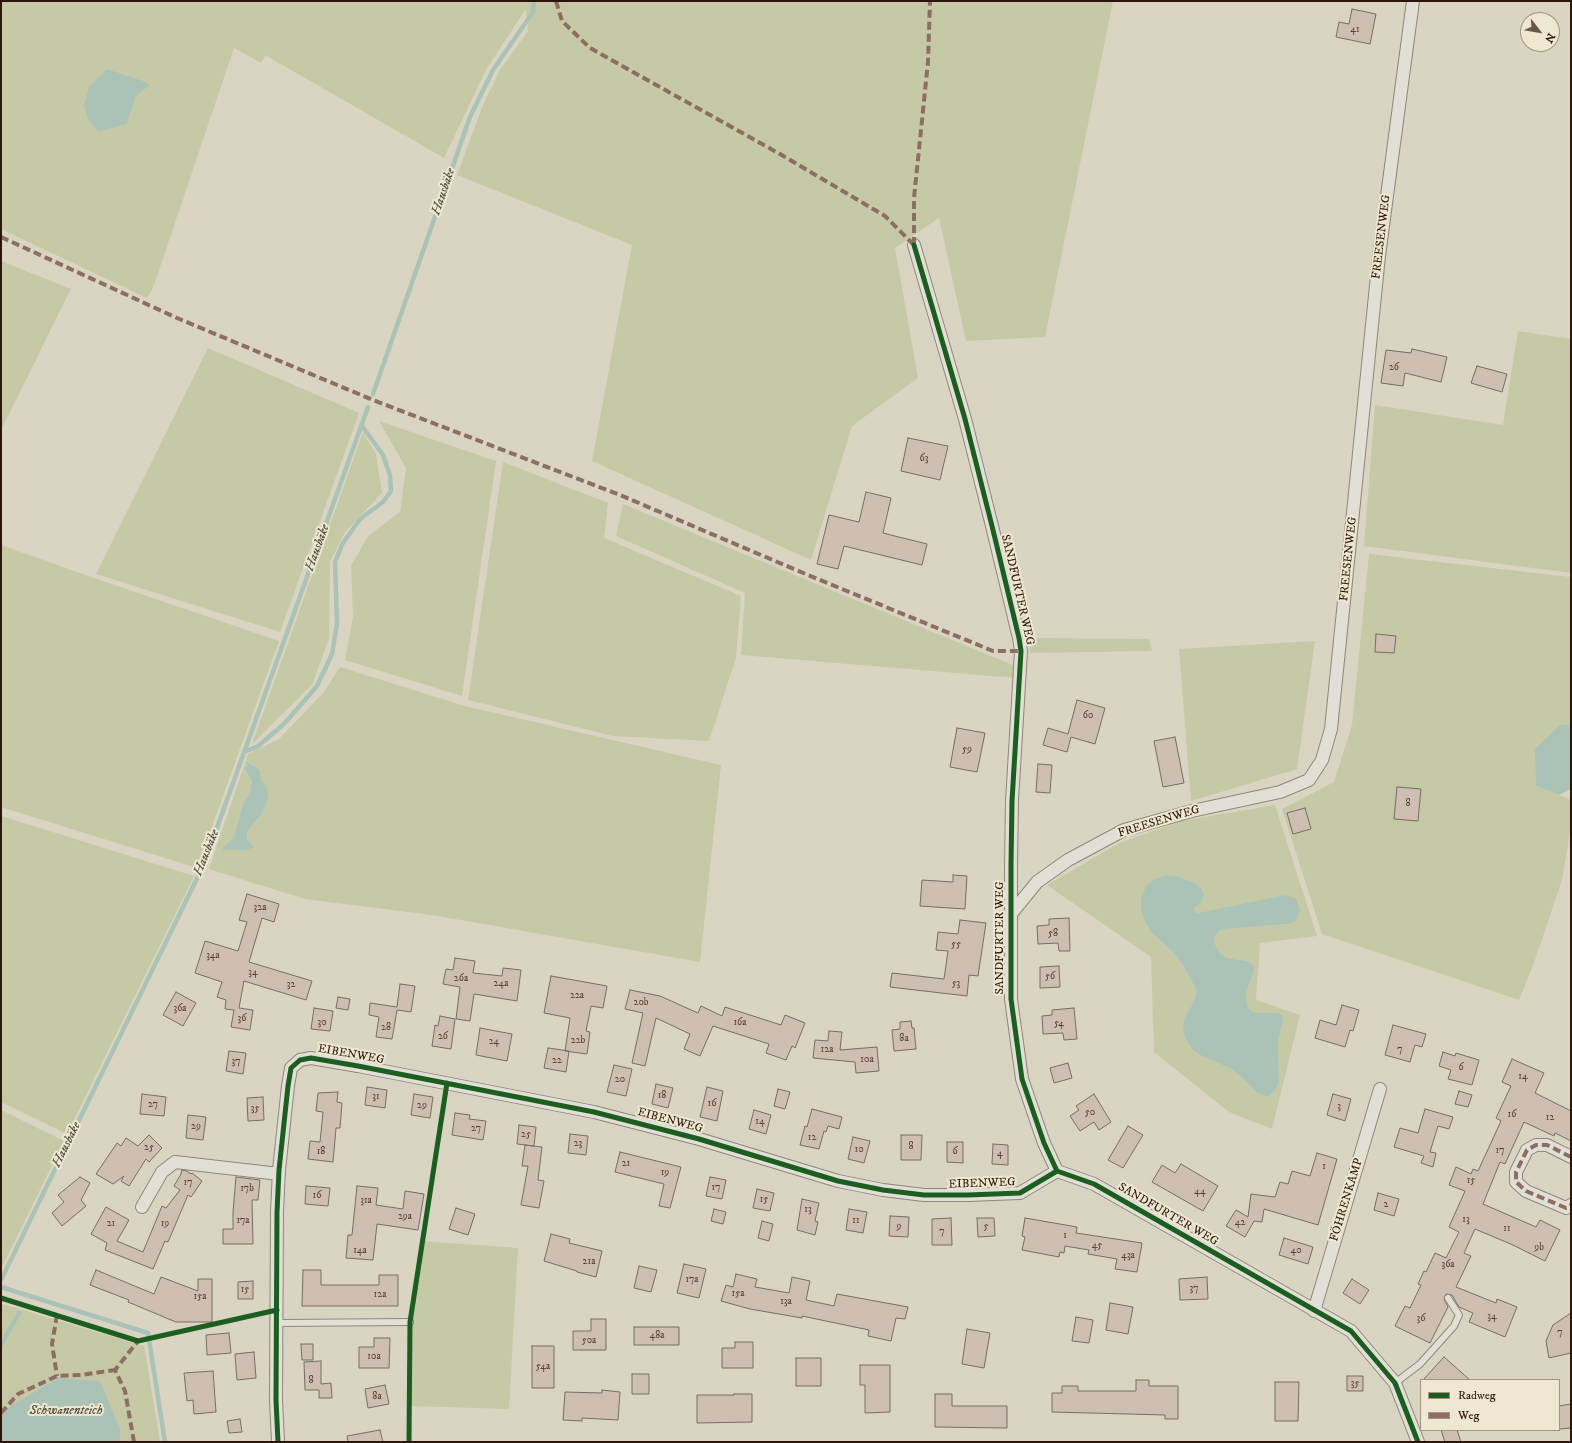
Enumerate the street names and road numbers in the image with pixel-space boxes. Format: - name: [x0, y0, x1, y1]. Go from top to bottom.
- street label: FREESENWEG: [1370, 194, 1394, 280]
- street label: FREESENWEG: [1337, 516, 1361, 602]
- street label: SANDFURTER WEG: [997, 533, 1037, 647]
- street label: FREESENWEG: [1116, 803, 1202, 841]
- street label: SANDFURTER WEG: [994, 881, 1008, 995]
- street label: EIBENWEG: [317, 1042, 385, 1068]
- street label: EIBENWEG: [636, 1105, 704, 1137]
- street label: FÖHRENKAMP: [1328, 1157, 1366, 1243]
- street label: EIBENWEG: [948, 1176, 1016, 1192]
- street label: SANDFURTER WEG: [1115, 1180, 1221, 1250]

